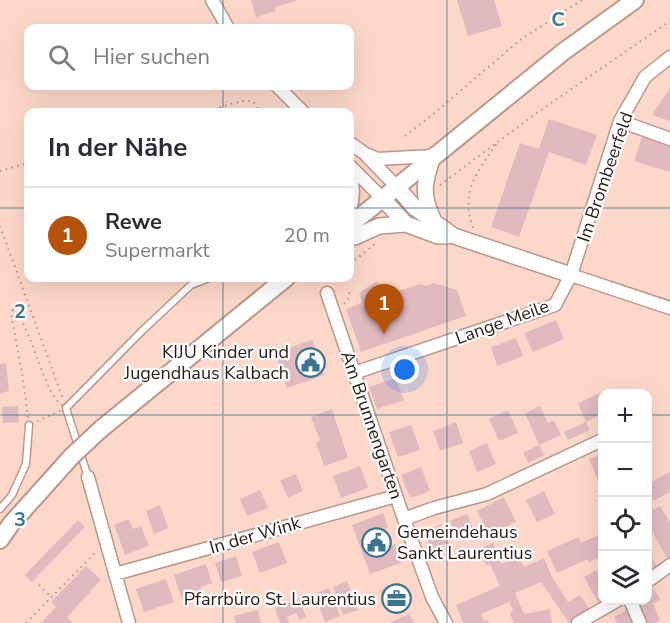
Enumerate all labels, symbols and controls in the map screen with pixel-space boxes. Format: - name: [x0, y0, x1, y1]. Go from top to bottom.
- text: C: [551, 6, 565, 33]
- search box: [24, 24, 354, 90]
- icon: search: [45, 41, 78, 74]
- text: Hier suchen: [93, 42, 210, 72]
- street label: Im Brombeerfeld: [571, 109, 639, 245]
- text: In der Nähe: [48, 130, 187, 165]
- text: Rewe: [105, 207, 162, 237]
- text: 1: [62, 222, 74, 249]
- text: 20 m: [284, 222, 330, 249]
- text: Supermarkt: [105, 237, 210, 264]
- pin: 1: [364, 284, 404, 334]
- street label: Lange Meile: [452, 294, 552, 350]
- text: 2: [14, 298, 26, 325]
- place label: KIJU Kinder und Jugendhaus Kalbach: [123, 340, 289, 385]
- public building icon: KIJU Kinder und Jugendhaus Kalbach: [294, 346, 326, 378]
- street label: Am Brunnengarten: [335, 348, 409, 502]
- your location: [390, 355, 419, 384]
- map controls: [598, 389, 652, 605]
- button: +: [598, 389, 652, 443]
- button: −: [598, 443, 652, 497]
- button: locate: [598, 497, 652, 551]
- text: 3: [14, 506, 26, 533]
- street label: In der Wink: [207, 510, 304, 559]
- place label: Gemeindehaus Sankt Laurentius: [397, 520, 532, 565]
- public building icon: Gemeindehaus Sankt Laurentius: [360, 526, 392, 558]
- button: layers: [598, 551, 652, 605]
- office icon: Pfarrbüro St. Laurentius: [381, 583, 413, 615]
- place label: Pfarrbüro St. Laurentius: [184, 587, 376, 611]

